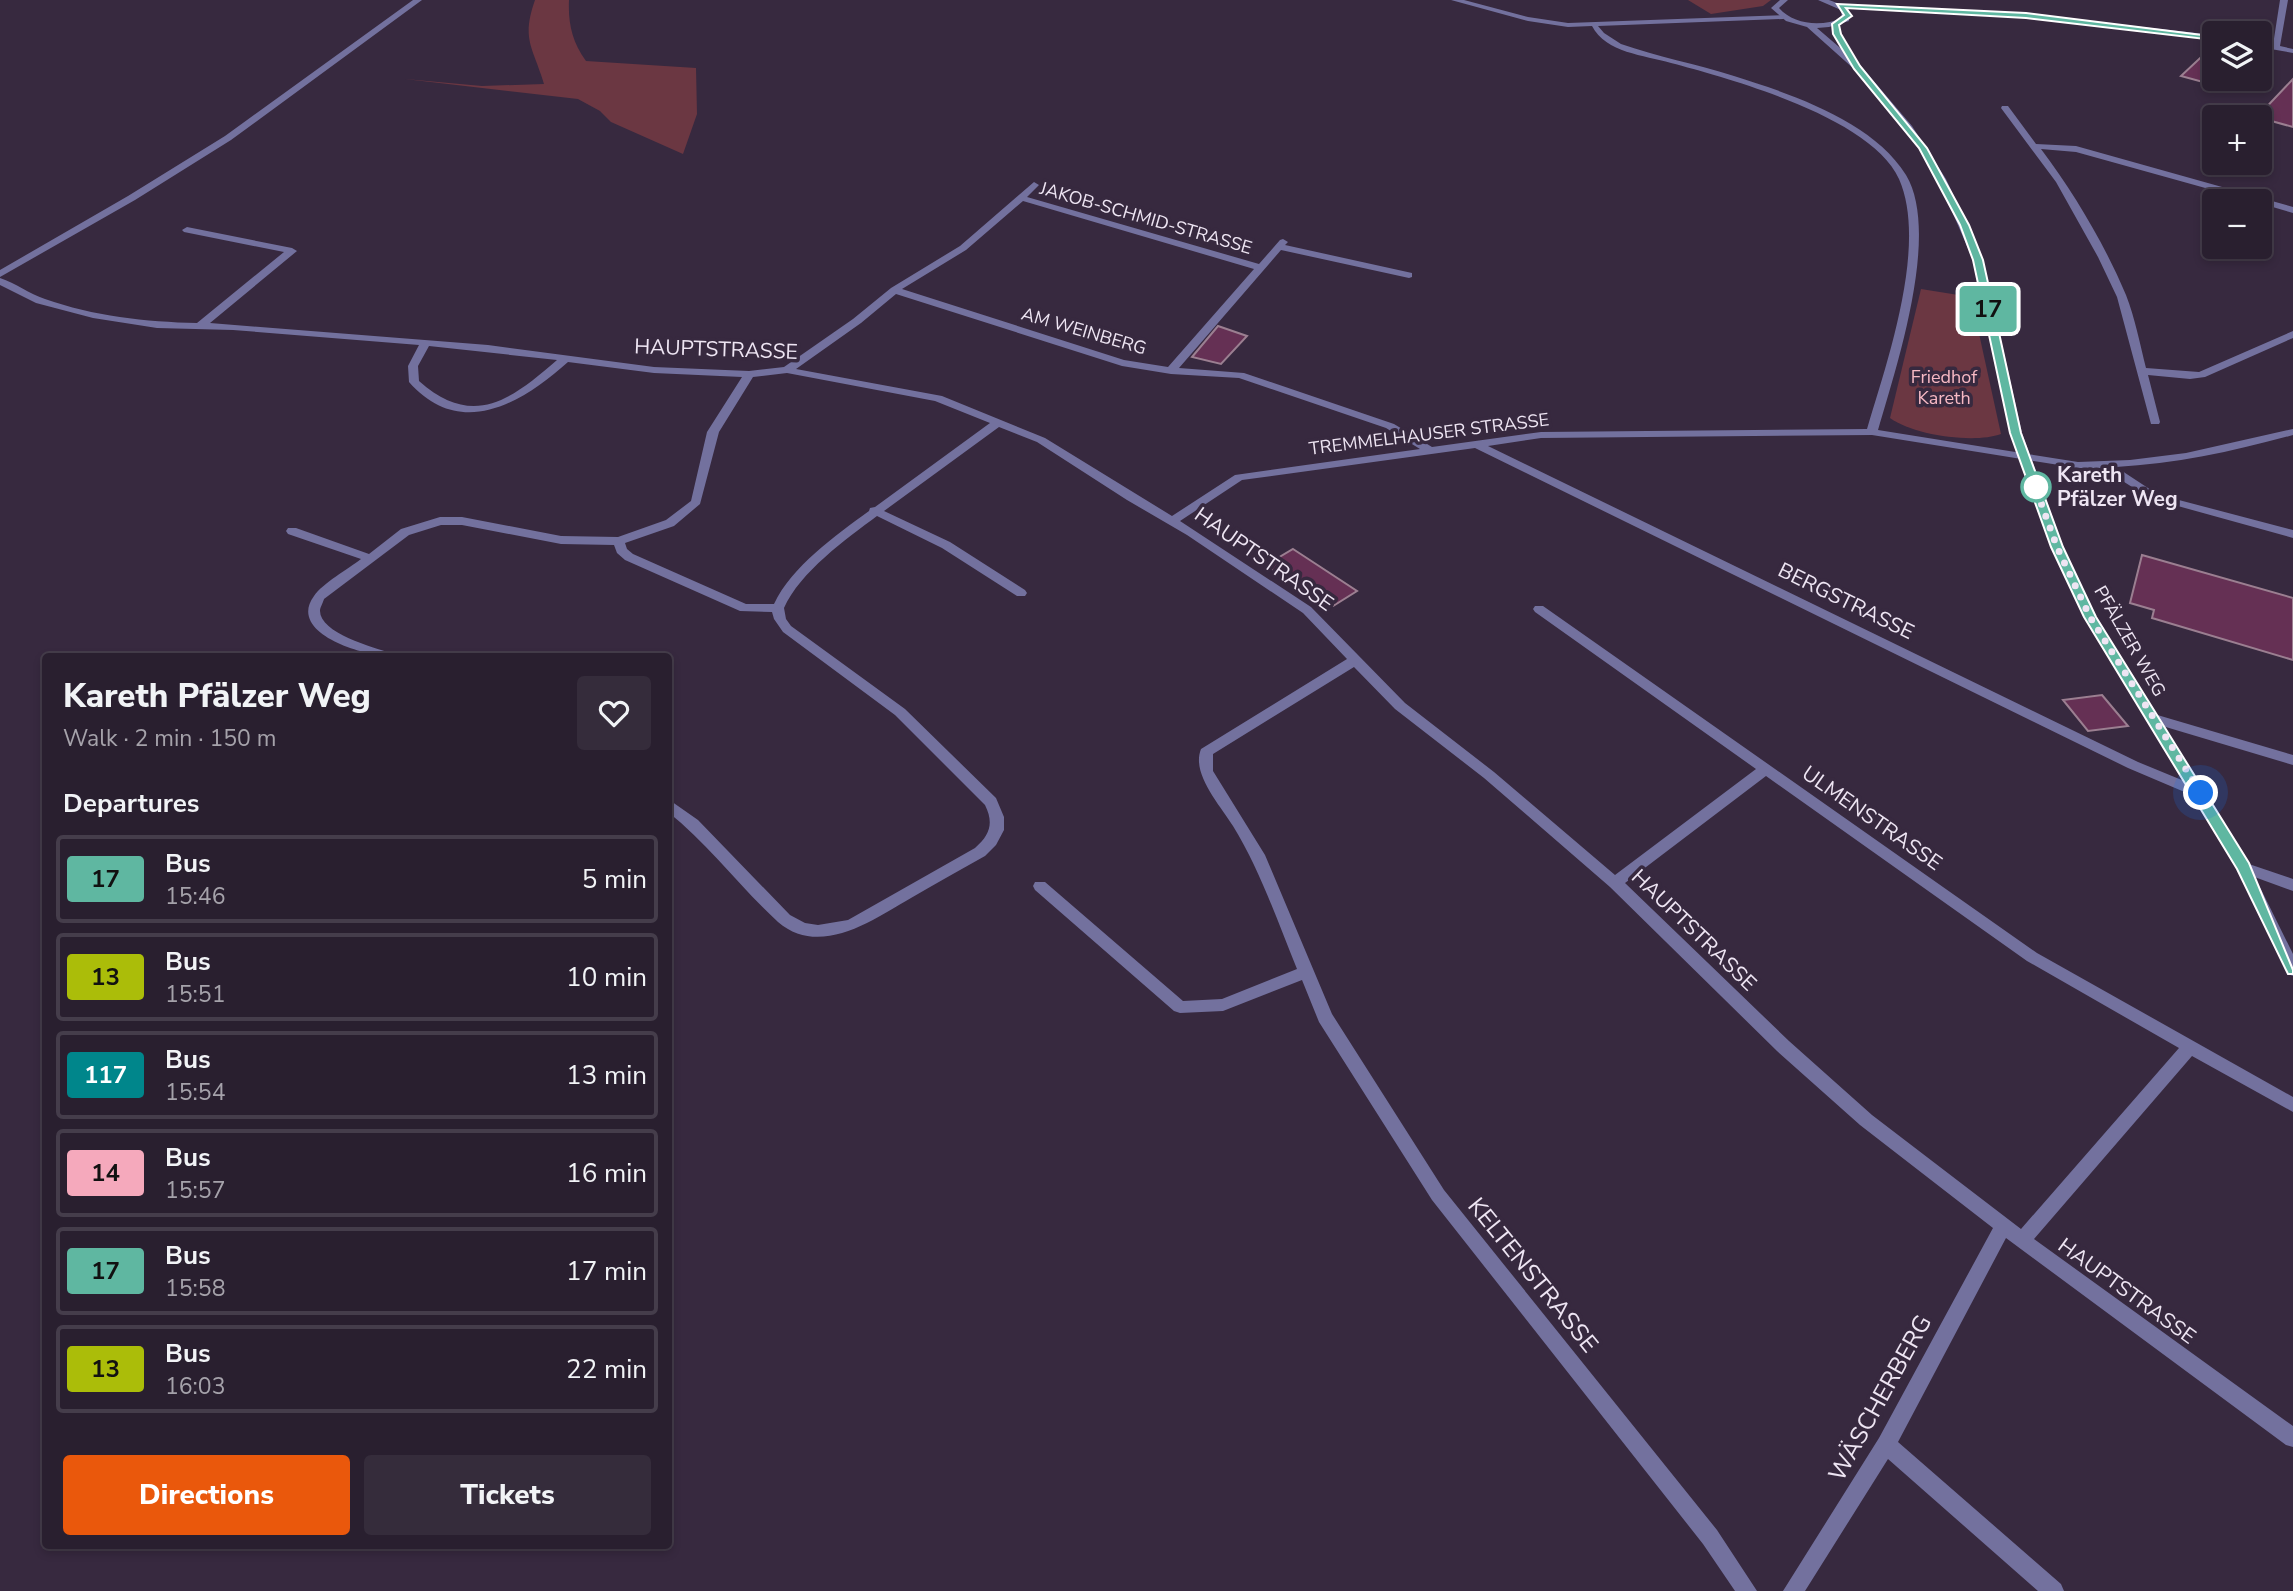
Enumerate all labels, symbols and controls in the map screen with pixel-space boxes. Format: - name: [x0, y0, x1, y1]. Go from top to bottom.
- map controls: [2202, 21, 2272, 259]
- button: layers: [2202, 21, 2272, 91]
- button: +: [2202, 105, 2272, 175]
- street label: JAKOB-SCHMID-STRASSE: [1036, 176, 1255, 260]
- button: −: [2202, 189, 2272, 259]
- line badge: 17: [1956, 286, 2020, 332]
- text: 17: [1974, 293, 2002, 325]
- street label: AM WEINBERG: [1019, 302, 1149, 360]
- street label: HAUPTSTRASSE: [634, 332, 798, 366]
- park label: Friedhof Kareth: [1911, 365, 1978, 410]
- street label: TREMMELHAUSER STRASSE: [1308, 407, 1550, 461]
- place label: Kareth Pfälzer Weg: [2057, 461, 2178, 513]
- marker: Kareth Pfälzer Weg: [2021, 472, 2051, 502]
- street label: HAUPTSTRASSE: [1189, 501, 1339, 617]
- street label: BERGSTRASSE: [1773, 556, 1919, 646]
- street label: PFÄLZER WEG: [2089, 581, 2171, 701]
- text: Kareth Pfälzer Weg: [63, 674, 371, 719]
- button: heart: [577, 676, 651, 750]
- text: Walk · 2 min · 150 m: [63, 723, 276, 754]
- street label: ULMENSTRASSE: [1796, 759, 1948, 877]
- your location: [2183, 775, 2218, 810]
- text: Departures: [63, 786, 199, 821]
- text: Bus: [165, 846, 211, 881]
- text: 5 min: [582, 862, 647, 897]
- text: 17: [91, 863, 120, 895]
- street label: HAUPTSTRASSE: [1625, 863, 1763, 997]
- text: 15:46: [165, 881, 225, 912]
- text: Bus: [165, 944, 211, 979]
- text: 10 min: [566, 960, 647, 995]
- text: 13: [91, 961, 120, 993]
- text: 15:51: [165, 979, 225, 1010]
- text: Bus: [165, 1042, 211, 1077]
- text: 13 min: [566, 1058, 647, 1093]
- text: 117: [84, 1059, 127, 1091]
- text: 15:54: [165, 1077, 225, 1108]
- text: Bus: [165, 1140, 211, 1175]
- text: 16 min: [566, 1156, 647, 1191]
- text: 14: [91, 1157, 120, 1189]
- text: 15:57: [165, 1175, 225, 1206]
- street label: KELTENSTRASSE: [1461, 1191, 1605, 1359]
- street label: HAUPTSTRASSE: [2053, 1232, 2201, 1350]
- text: Bus: [165, 1238, 211, 1273]
- text: 17 min: [566, 1254, 647, 1289]
- text: 17: [91, 1255, 120, 1287]
- text: 15:58: [165, 1273, 225, 1304]
- street label: WÄSCHERBERG: [1821, 1309, 1939, 1487]
- text: Bus: [165, 1336, 211, 1371]
- text: 22 min: [566, 1352, 647, 1387]
- text: 13: [91, 1353, 120, 1385]
- text: 16:03: [165, 1371, 225, 1402]
- button: Directions: [63, 1455, 350, 1535]
- button: Tickets: [364, 1455, 651, 1535]

